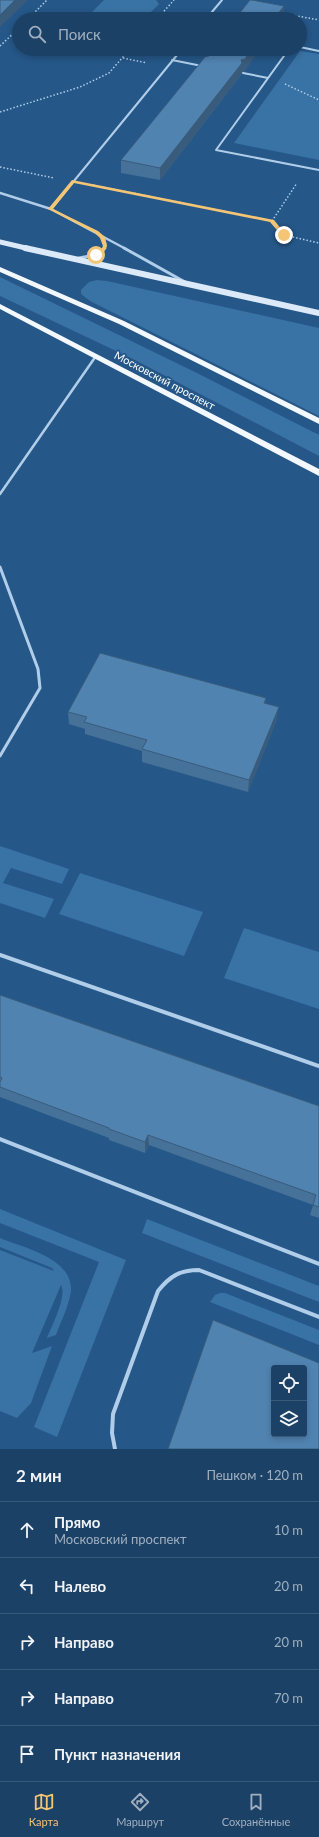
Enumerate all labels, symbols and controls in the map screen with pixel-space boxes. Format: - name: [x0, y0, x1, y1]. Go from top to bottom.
- search box: [12, 12, 307, 56]
- icon: search: [26, 23, 48, 45]
- text: Поиск: [58, 25, 101, 43]
- route end: [275, 226, 293, 244]
- route start: [87, 246, 105, 264]
- street label: Московский проспект: [112, 348, 218, 412]
- map controls: [271, 1365, 307, 1437]
- button: locate: [271, 1365, 307, 1401]
- button: layers: [271, 1401, 307, 1437]
- text: 2 мин: [16, 1465, 62, 1486]
- text: Пешком · 120 m: [206, 1467, 303, 1483]
- text: Прямо: [54, 1513, 100, 1531]
- icon: ahead: [16, 1519, 38, 1541]
- text: 10 m: [274, 1522, 303, 1538]
- text: Московский проспект: [54, 1531, 187, 1547]
- icon: left: [16, 1575, 38, 1597]
- text: Налево: [54, 1577, 106, 1595]
- text: 20 m: [274, 1578, 303, 1594]
- icon: right: [16, 1631, 38, 1653]
- text: Направо: [54, 1633, 114, 1651]
- text: 20 m: [274, 1634, 303, 1650]
- icon: right: [16, 1687, 38, 1709]
- text: Направо: [54, 1689, 114, 1707]
- text: 70 m: [274, 1690, 303, 1706]
- icon: arrive: [16, 1743, 38, 1765]
- text: Пункт назначения: [54, 1745, 181, 1763]
- tab: Карта: [29, 1791, 59, 1828]
- tab: Маршрут: [116, 1791, 164, 1828]
- tab: Сохранённые: [222, 1791, 290, 1828]

